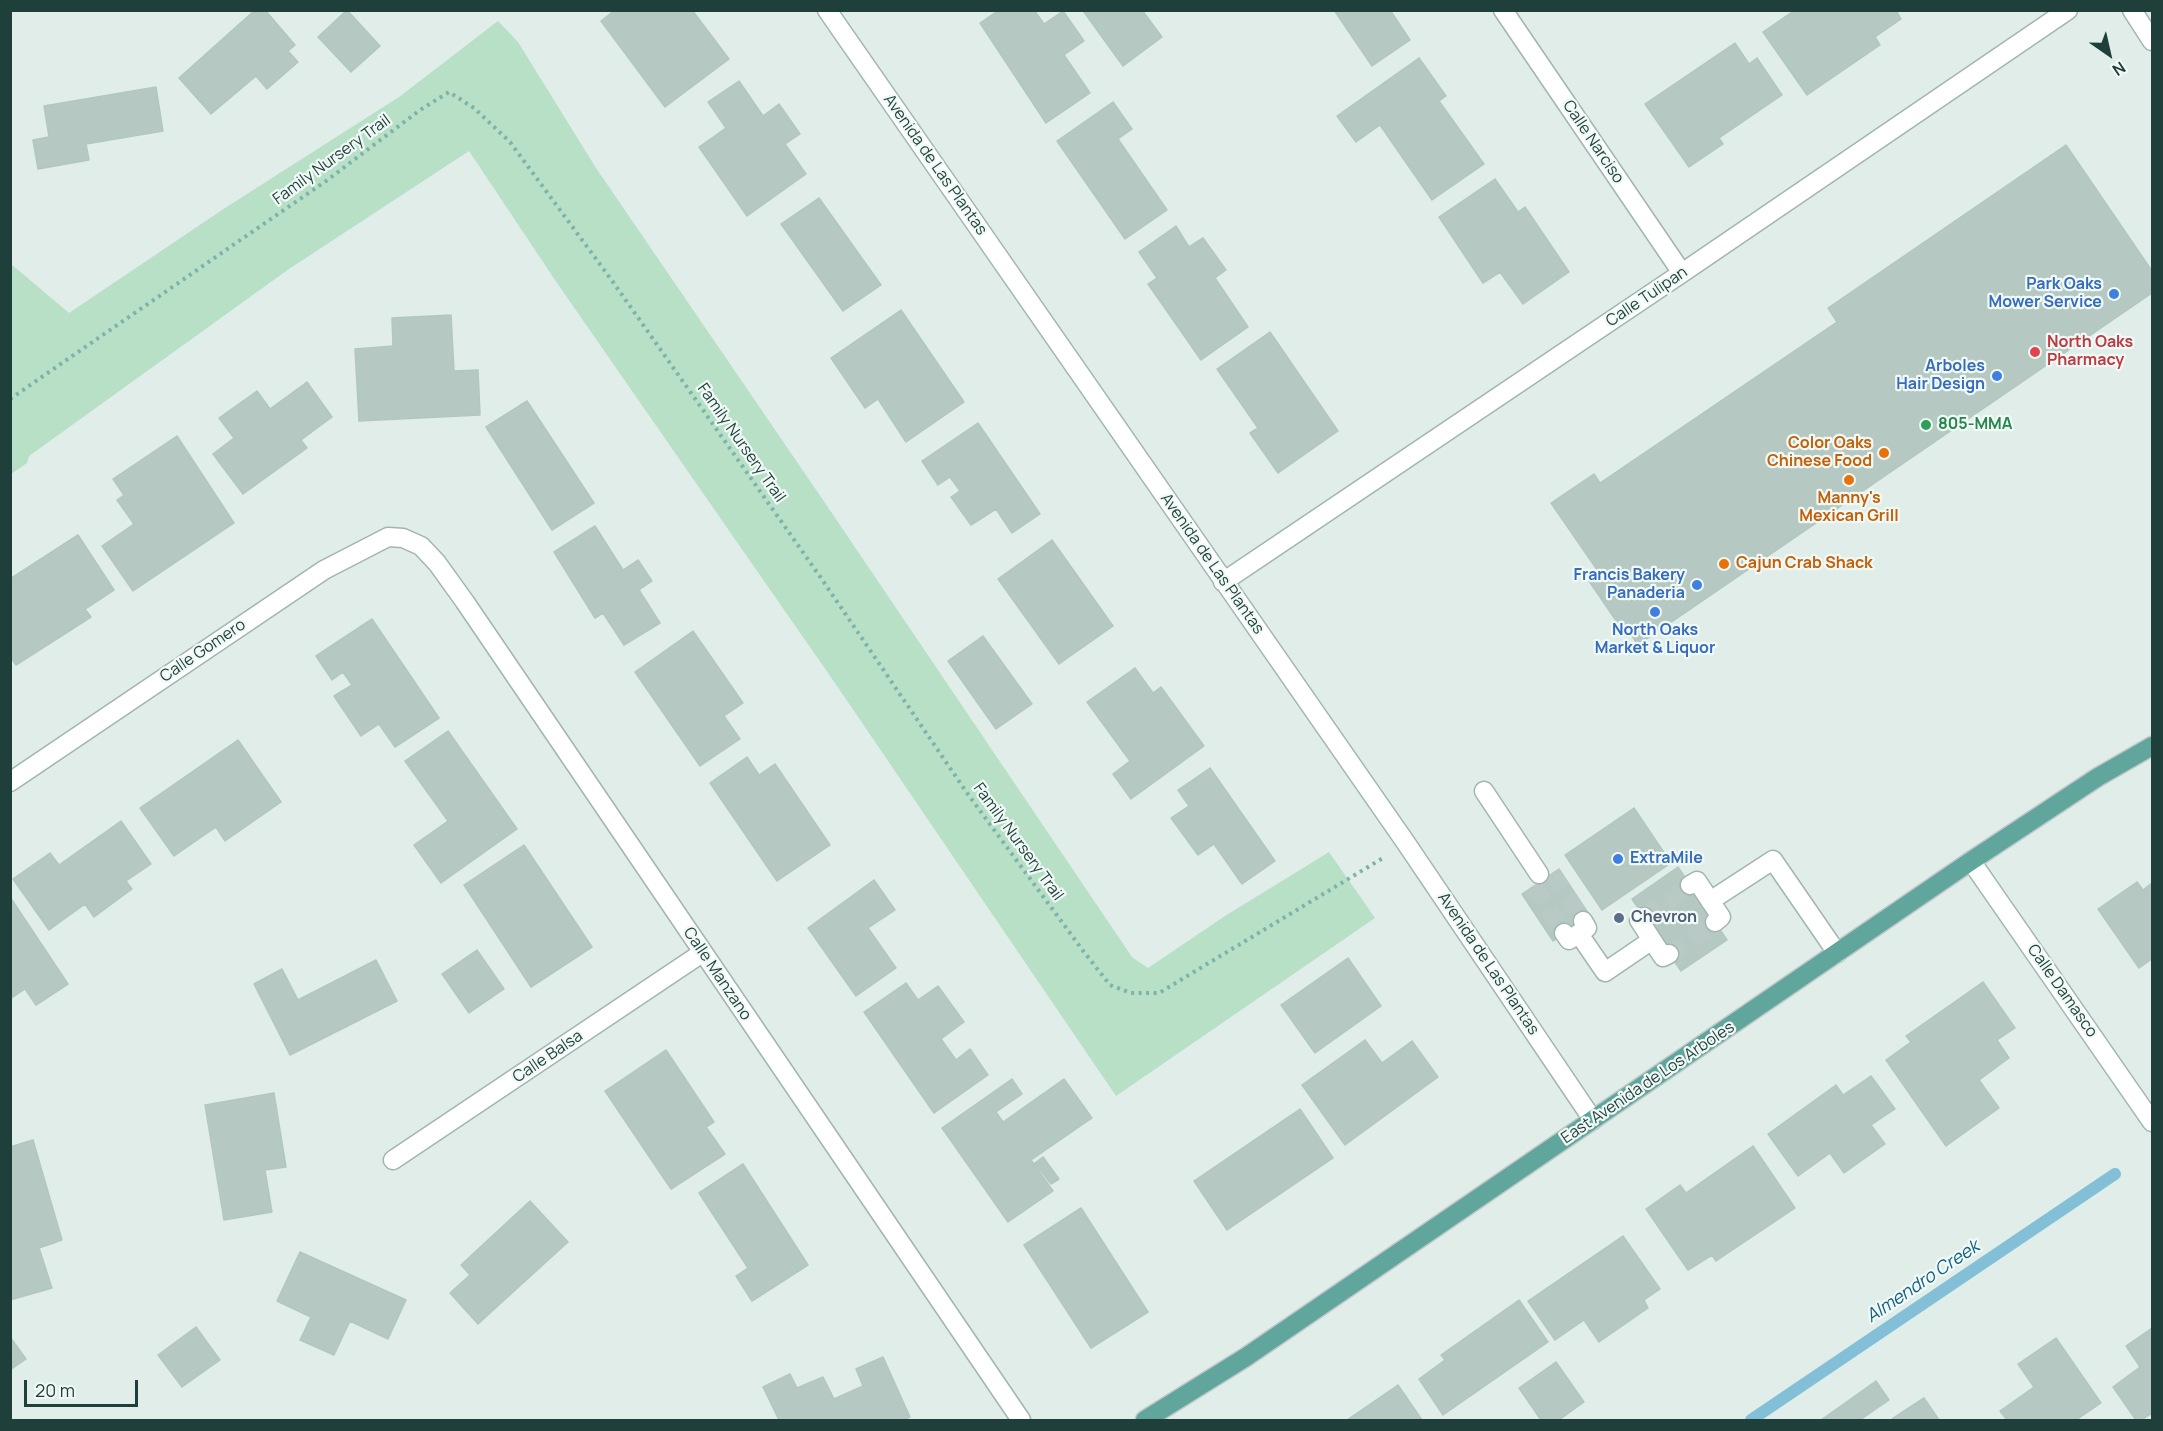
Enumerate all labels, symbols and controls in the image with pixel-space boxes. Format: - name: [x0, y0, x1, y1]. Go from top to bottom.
- north arrow: [2079, 24, 2139, 84]
- text: N: [2108, 57, 2130, 81]
- street label: Avenida de Las Plantas: [879, 91, 991, 239]
- street label: Calle Narciso: [1558, 97, 1628, 187]
- street label: Family Nursery Trail: [269, 111, 395, 209]
- street label: Calle Tulipan: [1603, 263, 1691, 331]
- place label: Park Oaks Mower Service: [1989, 275, 2102, 313]
- marker: Park Oaks Mower Service: [2107, 287, 2121, 301]
- place label: North Oaks Pharmacy: [2047, 333, 2133, 371]
- marker: North Oaks Pharmacy: [2028, 345, 2042, 359]
- place label: Arboles Hair Design: [1896, 357, 1985, 395]
- marker: Arboles Hair Design: [1990, 369, 2004, 383]
- street label: Family Nursery Trail: [693, 380, 789, 506]
- place label: 805-MMA: [1938, 415, 2013, 435]
- marker: 805-MMA: [1919, 418, 1933, 432]
- place label: Color Oaks Chinese Food: [1767, 434, 1872, 472]
- marker: Color Oaks Chinese Food: [1877, 446, 1891, 460]
- marker: Manny's Mexican Grill: [1842, 473, 1856, 487]
- place label: Manny's Mexican Grill: [1799, 489, 1899, 527]
- street label: Avenida de Las Plantas: [1156, 490, 1268, 638]
- place label: Cajun Crab Shack: [1736, 554, 1873, 574]
- marker: Cajun Crab Shack: [1717, 557, 1731, 571]
- place label: Francis Bakery Panaderia: [1574, 566, 1685, 604]
- marker: Francis Bakery Panaderia: [1690, 578, 1704, 592]
- marker: North Oaks Market & Liquor: [1648, 605, 1662, 619]
- street label: Calle Gomero: [157, 615, 249, 687]
- place label: North Oaks Market & Liquor: [1595, 621, 1715, 659]
- street label: Family Nursery Trail: [969, 779, 1067, 905]
- place label: ExtraMile: [1630, 849, 1703, 869]
- marker: ExtraMile: [1611, 852, 1625, 866]
- street label: Avenida de Las Plantas: [1433, 889, 1543, 1039]
- place label: Chevron: [1631, 908, 1697, 928]
- marker: Chevron: [1612, 911, 1626, 925]
- street label: Calle Manzano: [679, 924, 755, 1024]
- street label: Calle Damasco: [2023, 941, 2101, 1041]
- street label: East Avenida de Los Arboles: [1558, 1018, 1738, 1148]
- street label: Calle Balsa: [509, 1027, 587, 1087]
- water label: Almendro Creek: [1862, 1236, 1984, 1328]
- scale bar: [27, 1368, 141, 1406]
- text: 20 m: [35, 1378, 75, 1402]

